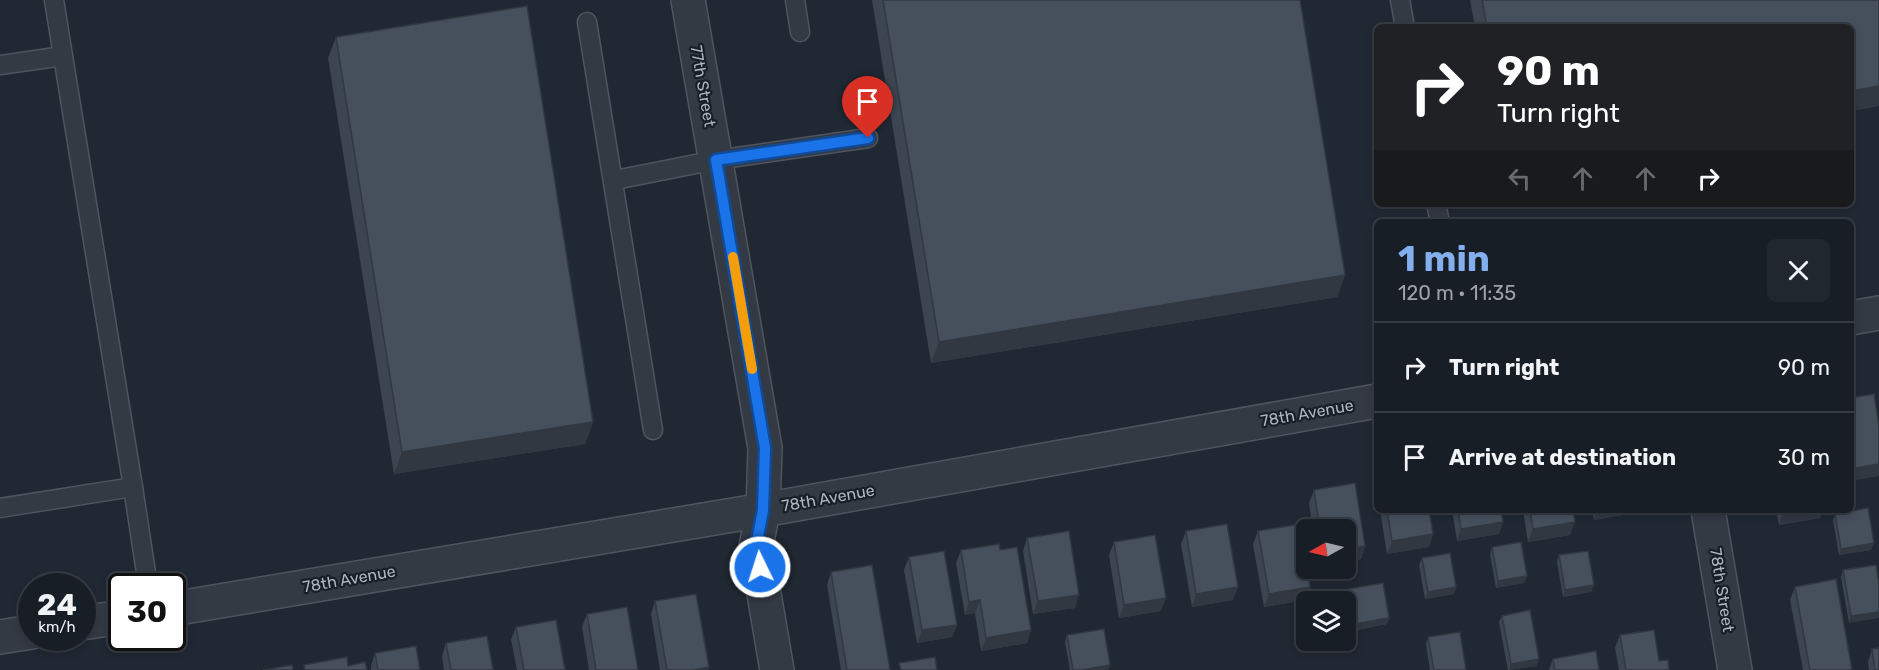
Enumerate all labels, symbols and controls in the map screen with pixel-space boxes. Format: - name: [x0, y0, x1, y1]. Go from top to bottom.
- street label: 77th Street: [686, 44, 720, 128]
- text: 90 m: [1497, 46, 1600, 96]
- icon: right: [1398, 48, 1476, 126]
- pin: [842, 76, 893, 138]
- icon: arrive: [851, 85, 884, 118]
- text: Turn right: [1497, 97, 1620, 129]
- icon: left: [1503, 162, 1536, 195]
- icon: ahead: [1566, 162, 1599, 195]
- icon: ahead: [1629, 162, 1662, 195]
- icon: right: [1692, 162, 1725, 195]
- text: 1 min: [1398, 237, 1490, 280]
- button: close: [1767, 239, 1830, 302]
- text: 120 m · 11:35: [1398, 281, 1516, 305]
- icon: right: [1398, 351, 1431, 384]
- text: Turn right: [1449, 354, 1559, 381]
- text: 90 m: [1778, 354, 1830, 381]
- street label: 78th Avenue: [1259, 395, 1355, 431]
- icon: arrive: [1398, 441, 1431, 474]
- text: Arrive at destination: [1449, 444, 1676, 471]
- text: 30 m: [1778, 444, 1830, 471]
- street label: 78th Avenue: [780, 480, 876, 516]
- north arrow: [1296, 519, 1356, 579]
- map controls: [1296, 519, 1356, 651]
- position arrow: [728, 535, 792, 599]
- street label: 78th Street: [1706, 547, 1738, 633]
- street label: 78th Avenue: [301, 561, 397, 597]
- speed limit sign: 30: [108, 573, 186, 651]
- text: 24: [37, 587, 77, 623]
- button: layers: [1296, 591, 1356, 651]
- text: km/h: [38, 618, 76, 636]

